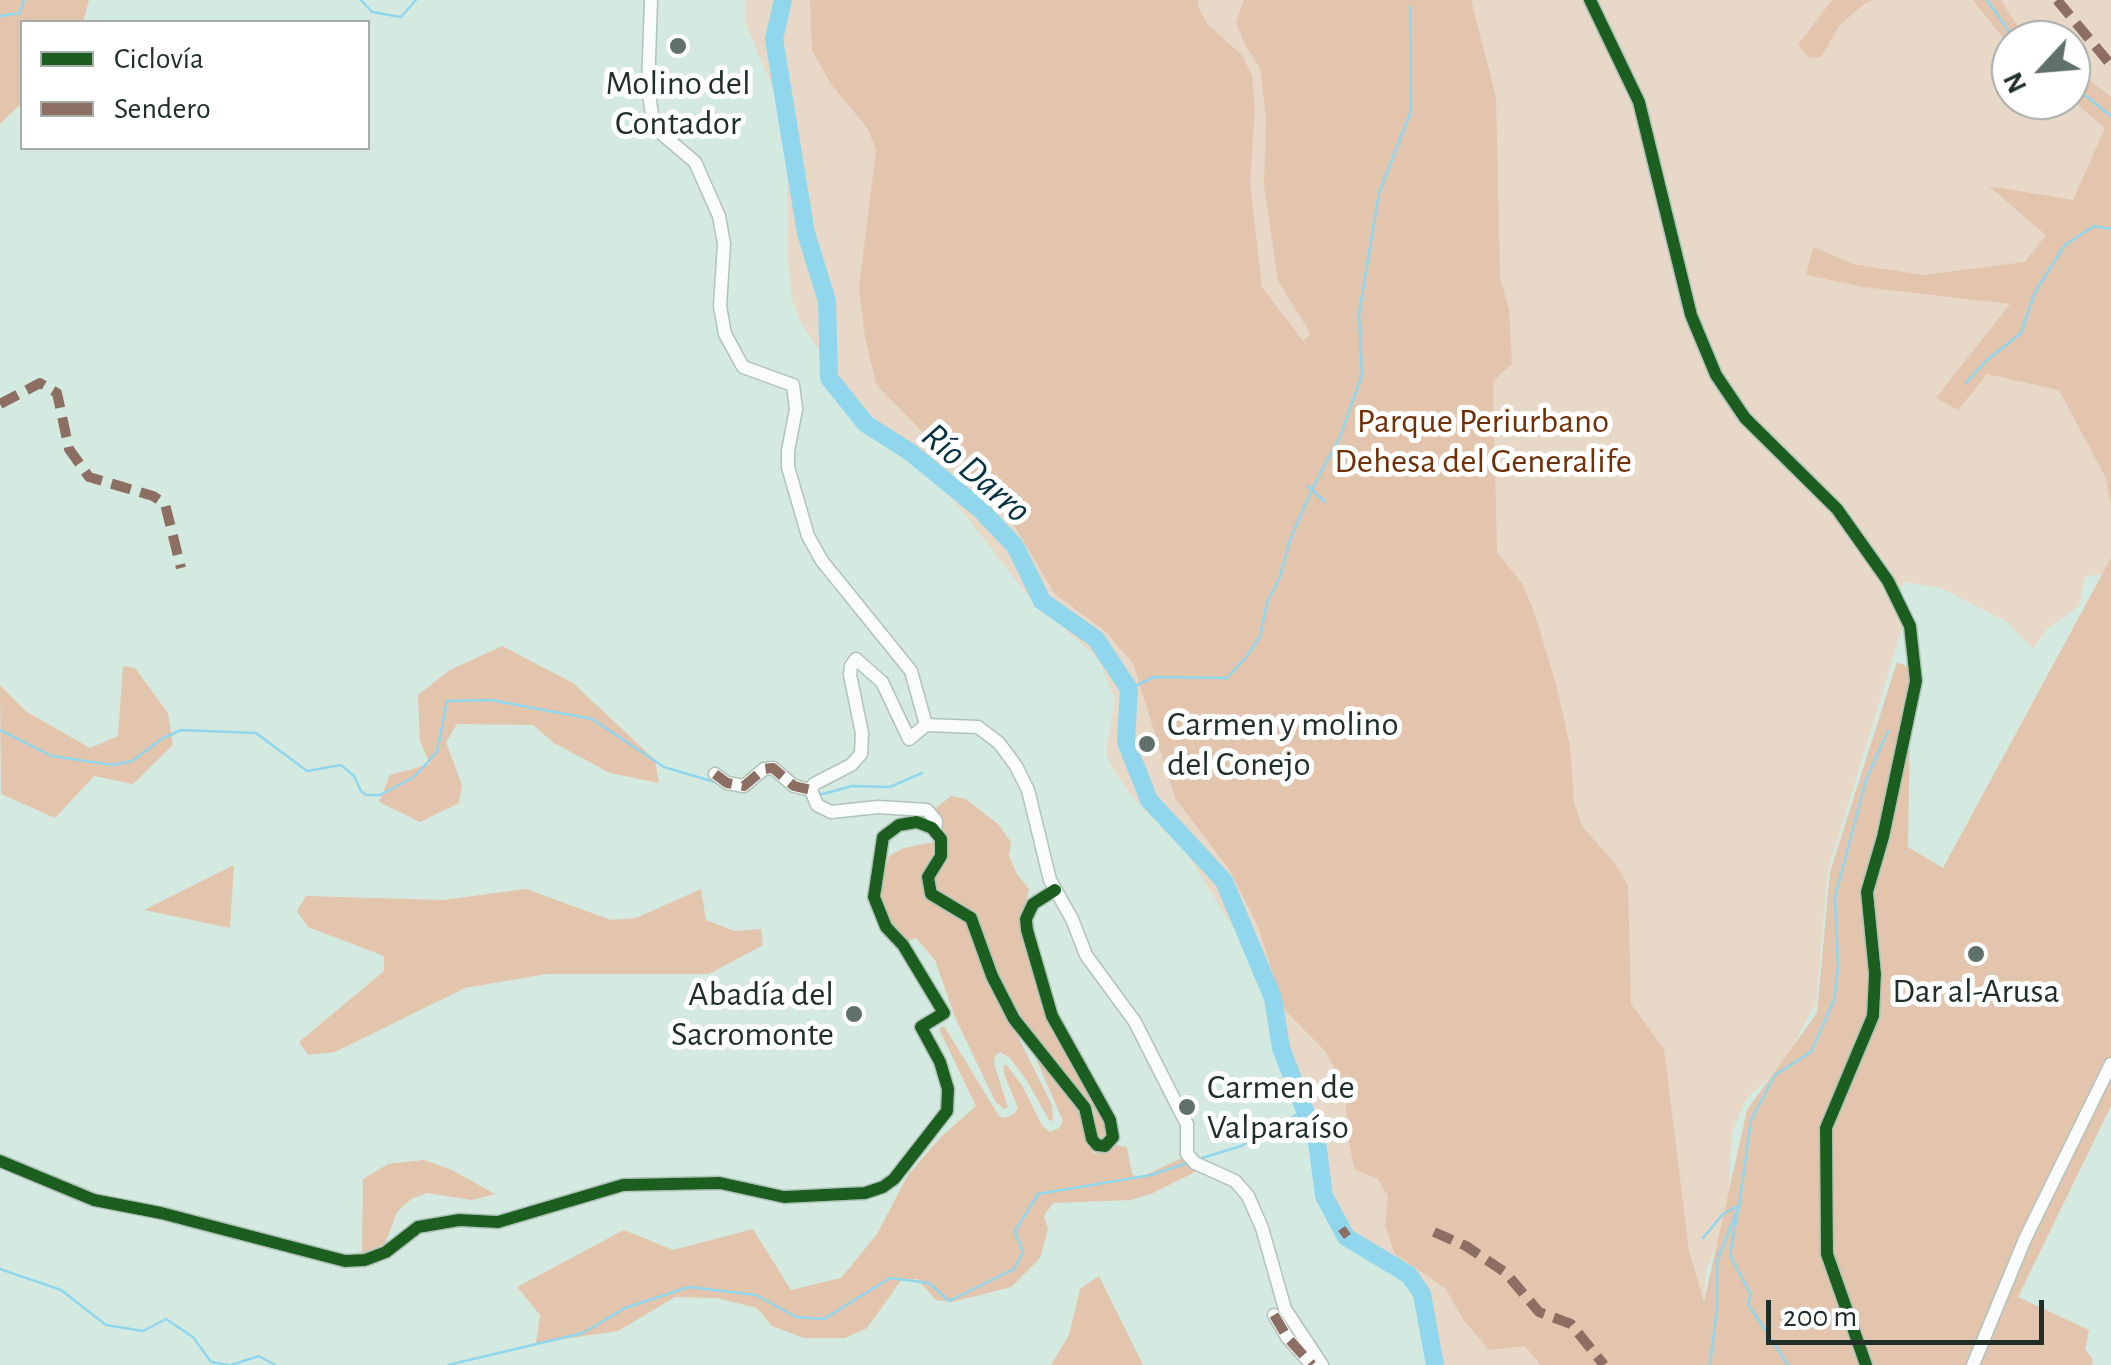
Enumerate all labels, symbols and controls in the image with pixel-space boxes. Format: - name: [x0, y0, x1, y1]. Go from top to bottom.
- legend: [20, 20, 370, 150]
- north arrow: [1991, 20, 2091, 120]
- marker: Molino del Contador: [667, 35, 689, 57]
- text: Ciclovía: [114, 44, 204, 74]
- place label: Molino del Contador: [605, 62, 751, 144]
- text: N: [1999, 67, 2033, 97]
- text: Sendero: [114, 94, 211, 124]
- park label: Parque Periurbano Dehesa del Generalife: [1334, 400, 1632, 482]
- water label: Río Darro: [912, 413, 1040, 533]
- place label: Carmen y molino del Conejo: [1167, 703, 1399, 785]
- marker: Carmen y molino del Conejo: [1136, 733, 1158, 755]
- marker: Dar al-Arusa: [1965, 943, 1987, 965]
- place label: Dar al-Arusa: [1892, 970, 2060, 1012]
- place label: Abadía del Sacromonte: [671, 973, 834, 1055]
- marker: Abadía del Sacromonte: [843, 1003, 865, 1025]
- place label: Carmen de Valparaíso: [1207, 1066, 1355, 1148]
- marker: Carmen de Valparaíso: [1176, 1096, 1198, 1118]
- scale bar: [1771, 1280, 2048, 1342]
- text: 200 m: [1783, 1302, 1857, 1332]

